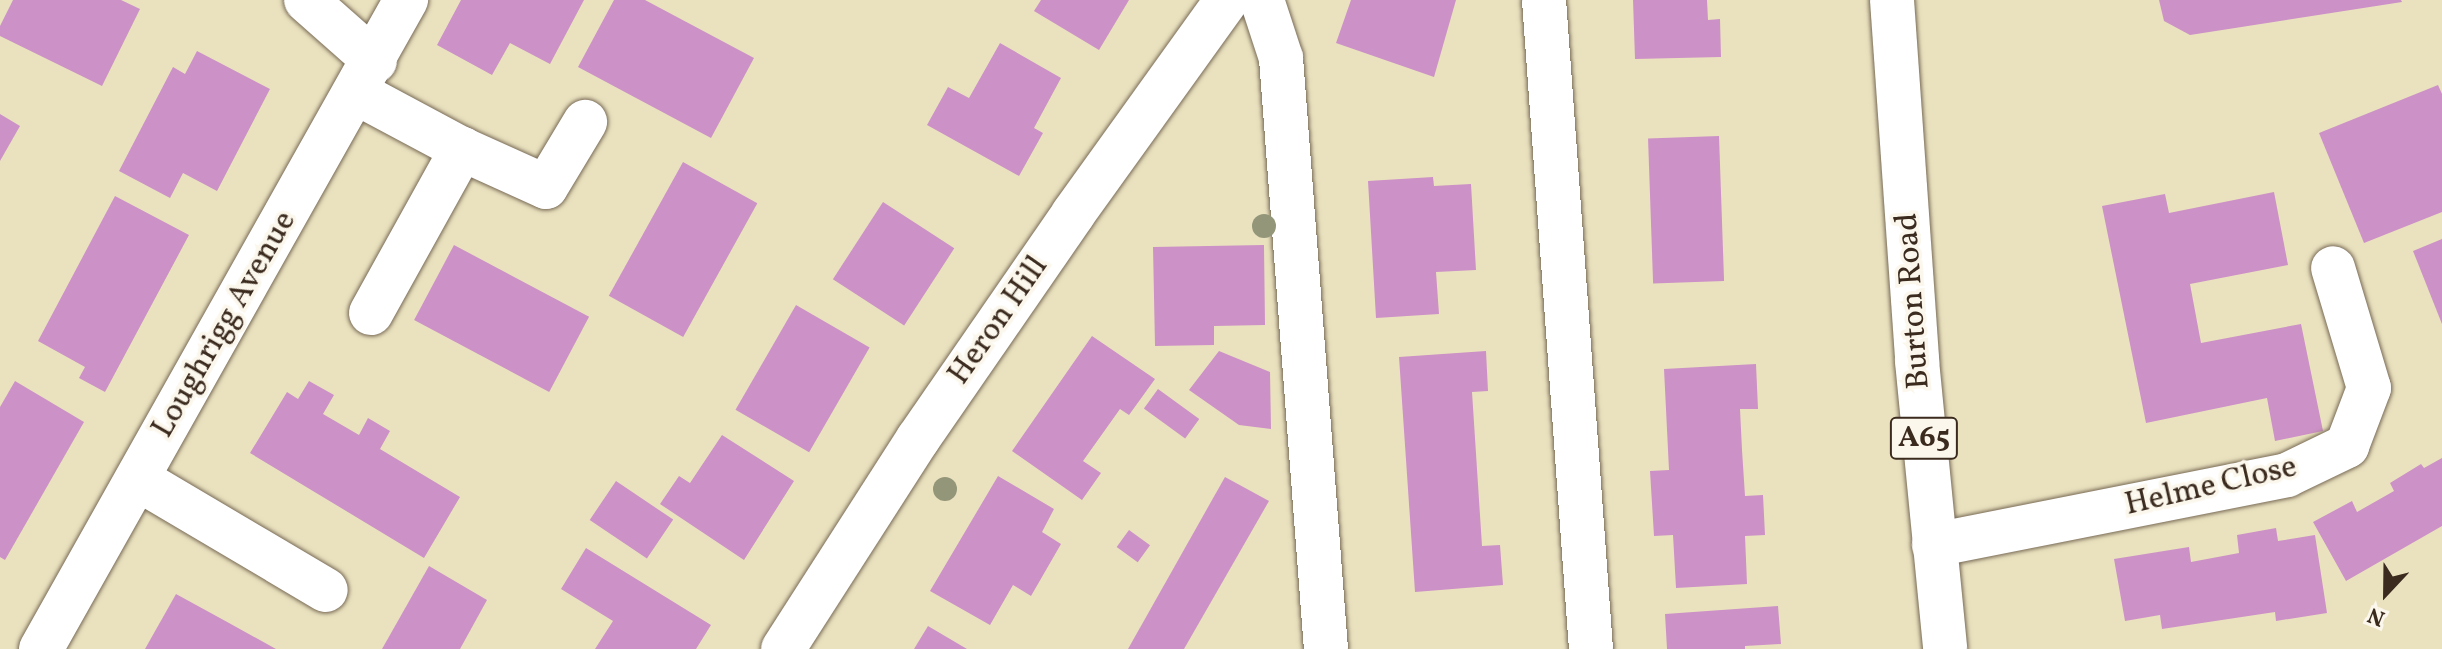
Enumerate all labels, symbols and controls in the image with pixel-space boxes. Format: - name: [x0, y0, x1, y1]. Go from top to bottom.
- street label: Loughrigg Avenue: [145, 205, 305, 445]
- street label: Burton Road: [1889, 211, 1939, 391]
- street label: Heron Hill: [941, 249, 1057, 393]
- road number: A65: [1888, 412, 1960, 464]
- street label: Helme Close: [2121, 449, 2301, 525]
- north arrow: [2346, 553, 2426, 633]
- text: N: [2364, 598, 2390, 633]

